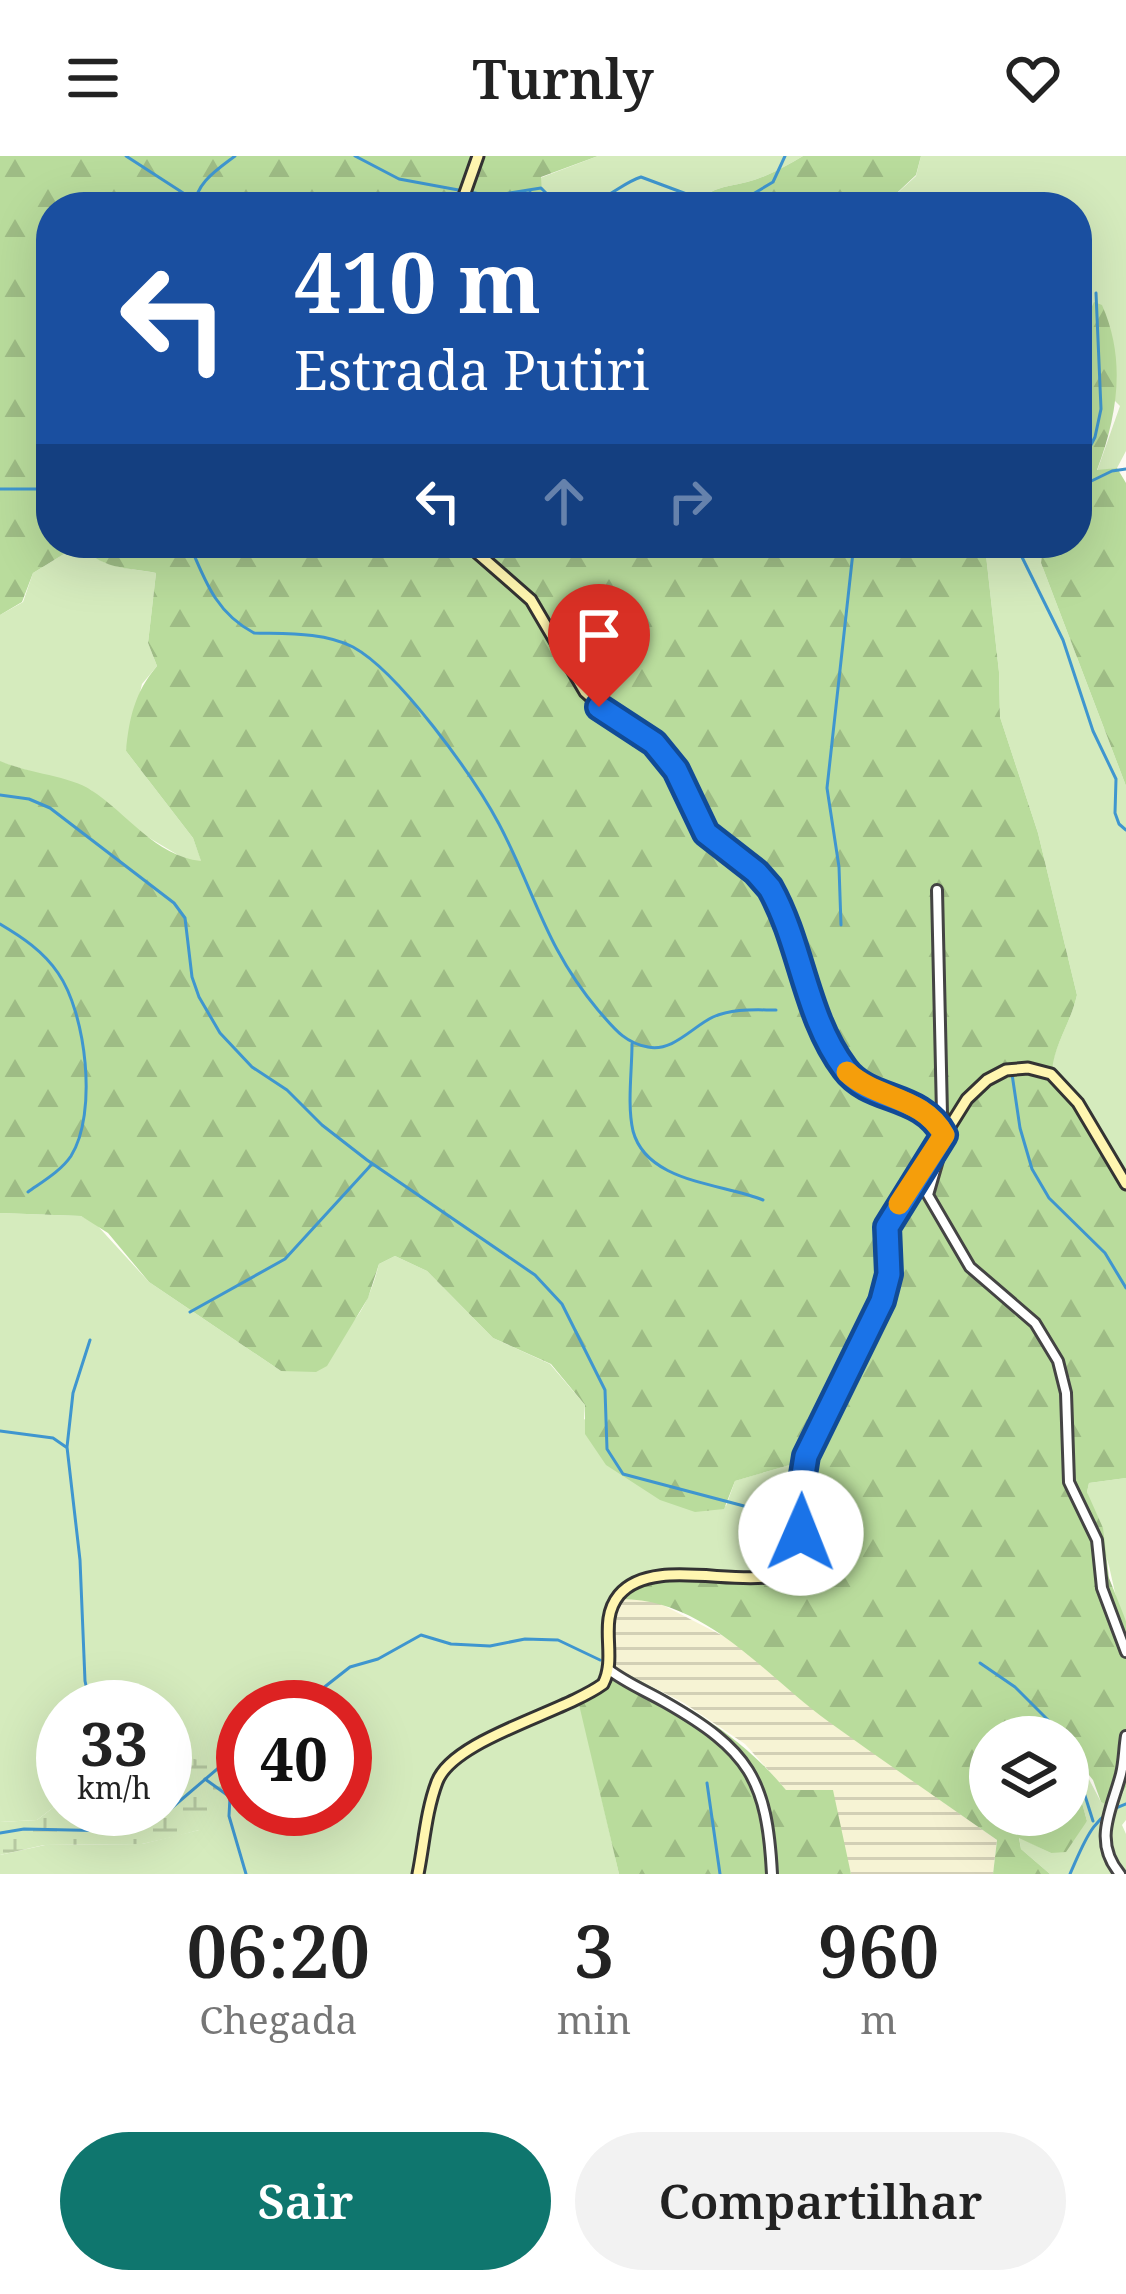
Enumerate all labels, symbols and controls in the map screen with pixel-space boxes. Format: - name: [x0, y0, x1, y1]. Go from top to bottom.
- text: Turnly: [472, 41, 654, 115]
- icon: menu: [60, 45, 126, 111]
- icon: heart: [1000, 45, 1066, 111]
- text: 410 m: [294, 223, 541, 338]
- icon: left: [96, 240, 252, 396]
- text: Estrada Putiri: [294, 332, 649, 406]
- icon: left: [405, 468, 471, 534]
- icon: ahead: [531, 468, 597, 534]
- icon: right: [657, 468, 723, 534]
- pin: [548, 584, 650, 707]
- icon: arrive: [566, 602, 632, 668]
- position arrow: [738, 1470, 864, 1596]
- speed limit sign: 40: [216, 1680, 372, 1836]
- text: 33: [80, 1702, 148, 1784]
- map controls: [969, 1716, 1089, 1836]
- button: layers: [969, 1716, 1089, 1836]
- text: km/h: [77, 1767, 151, 1808]
- text: 06:20: [187, 1901, 370, 1999]
- text: 3: [574, 1901, 614, 1999]
- text: 960: [818, 1901, 939, 1999]
- text: Chegada: [199, 1992, 358, 2045]
- text: min: [557, 1992, 631, 2045]
- text: m: [860, 1992, 897, 2045]
- button: Sair: [60, 2132, 551, 2270]
- button: Compartilhar: [575, 2132, 1066, 2270]

